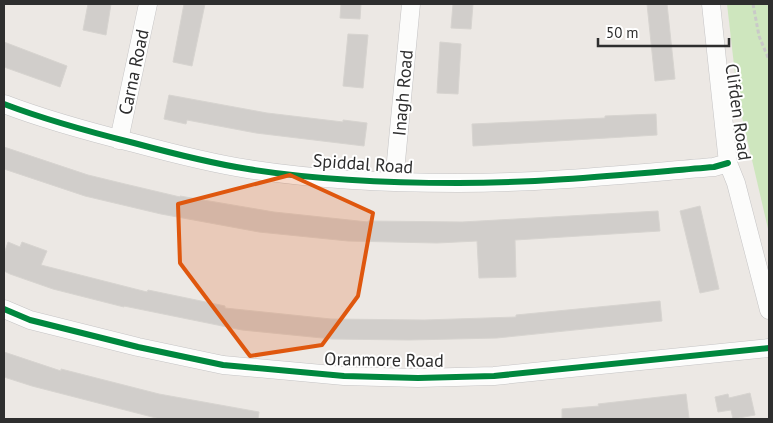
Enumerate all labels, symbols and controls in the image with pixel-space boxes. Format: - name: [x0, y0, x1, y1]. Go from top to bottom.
- scale bar: [598, 15, 729, 47]
- text: 50 m: [606, 23, 639, 42]
- street label: Carna Road: [113, 27, 154, 117]
- street label: Inagh Road: [387, 49, 418, 137]
- street label: Clifden Road: [720, 62, 757, 162]
- street label: Spiddal Road: [312, 149, 414, 178]
- street label: Oranmore Road: [324, 347, 444, 372]

